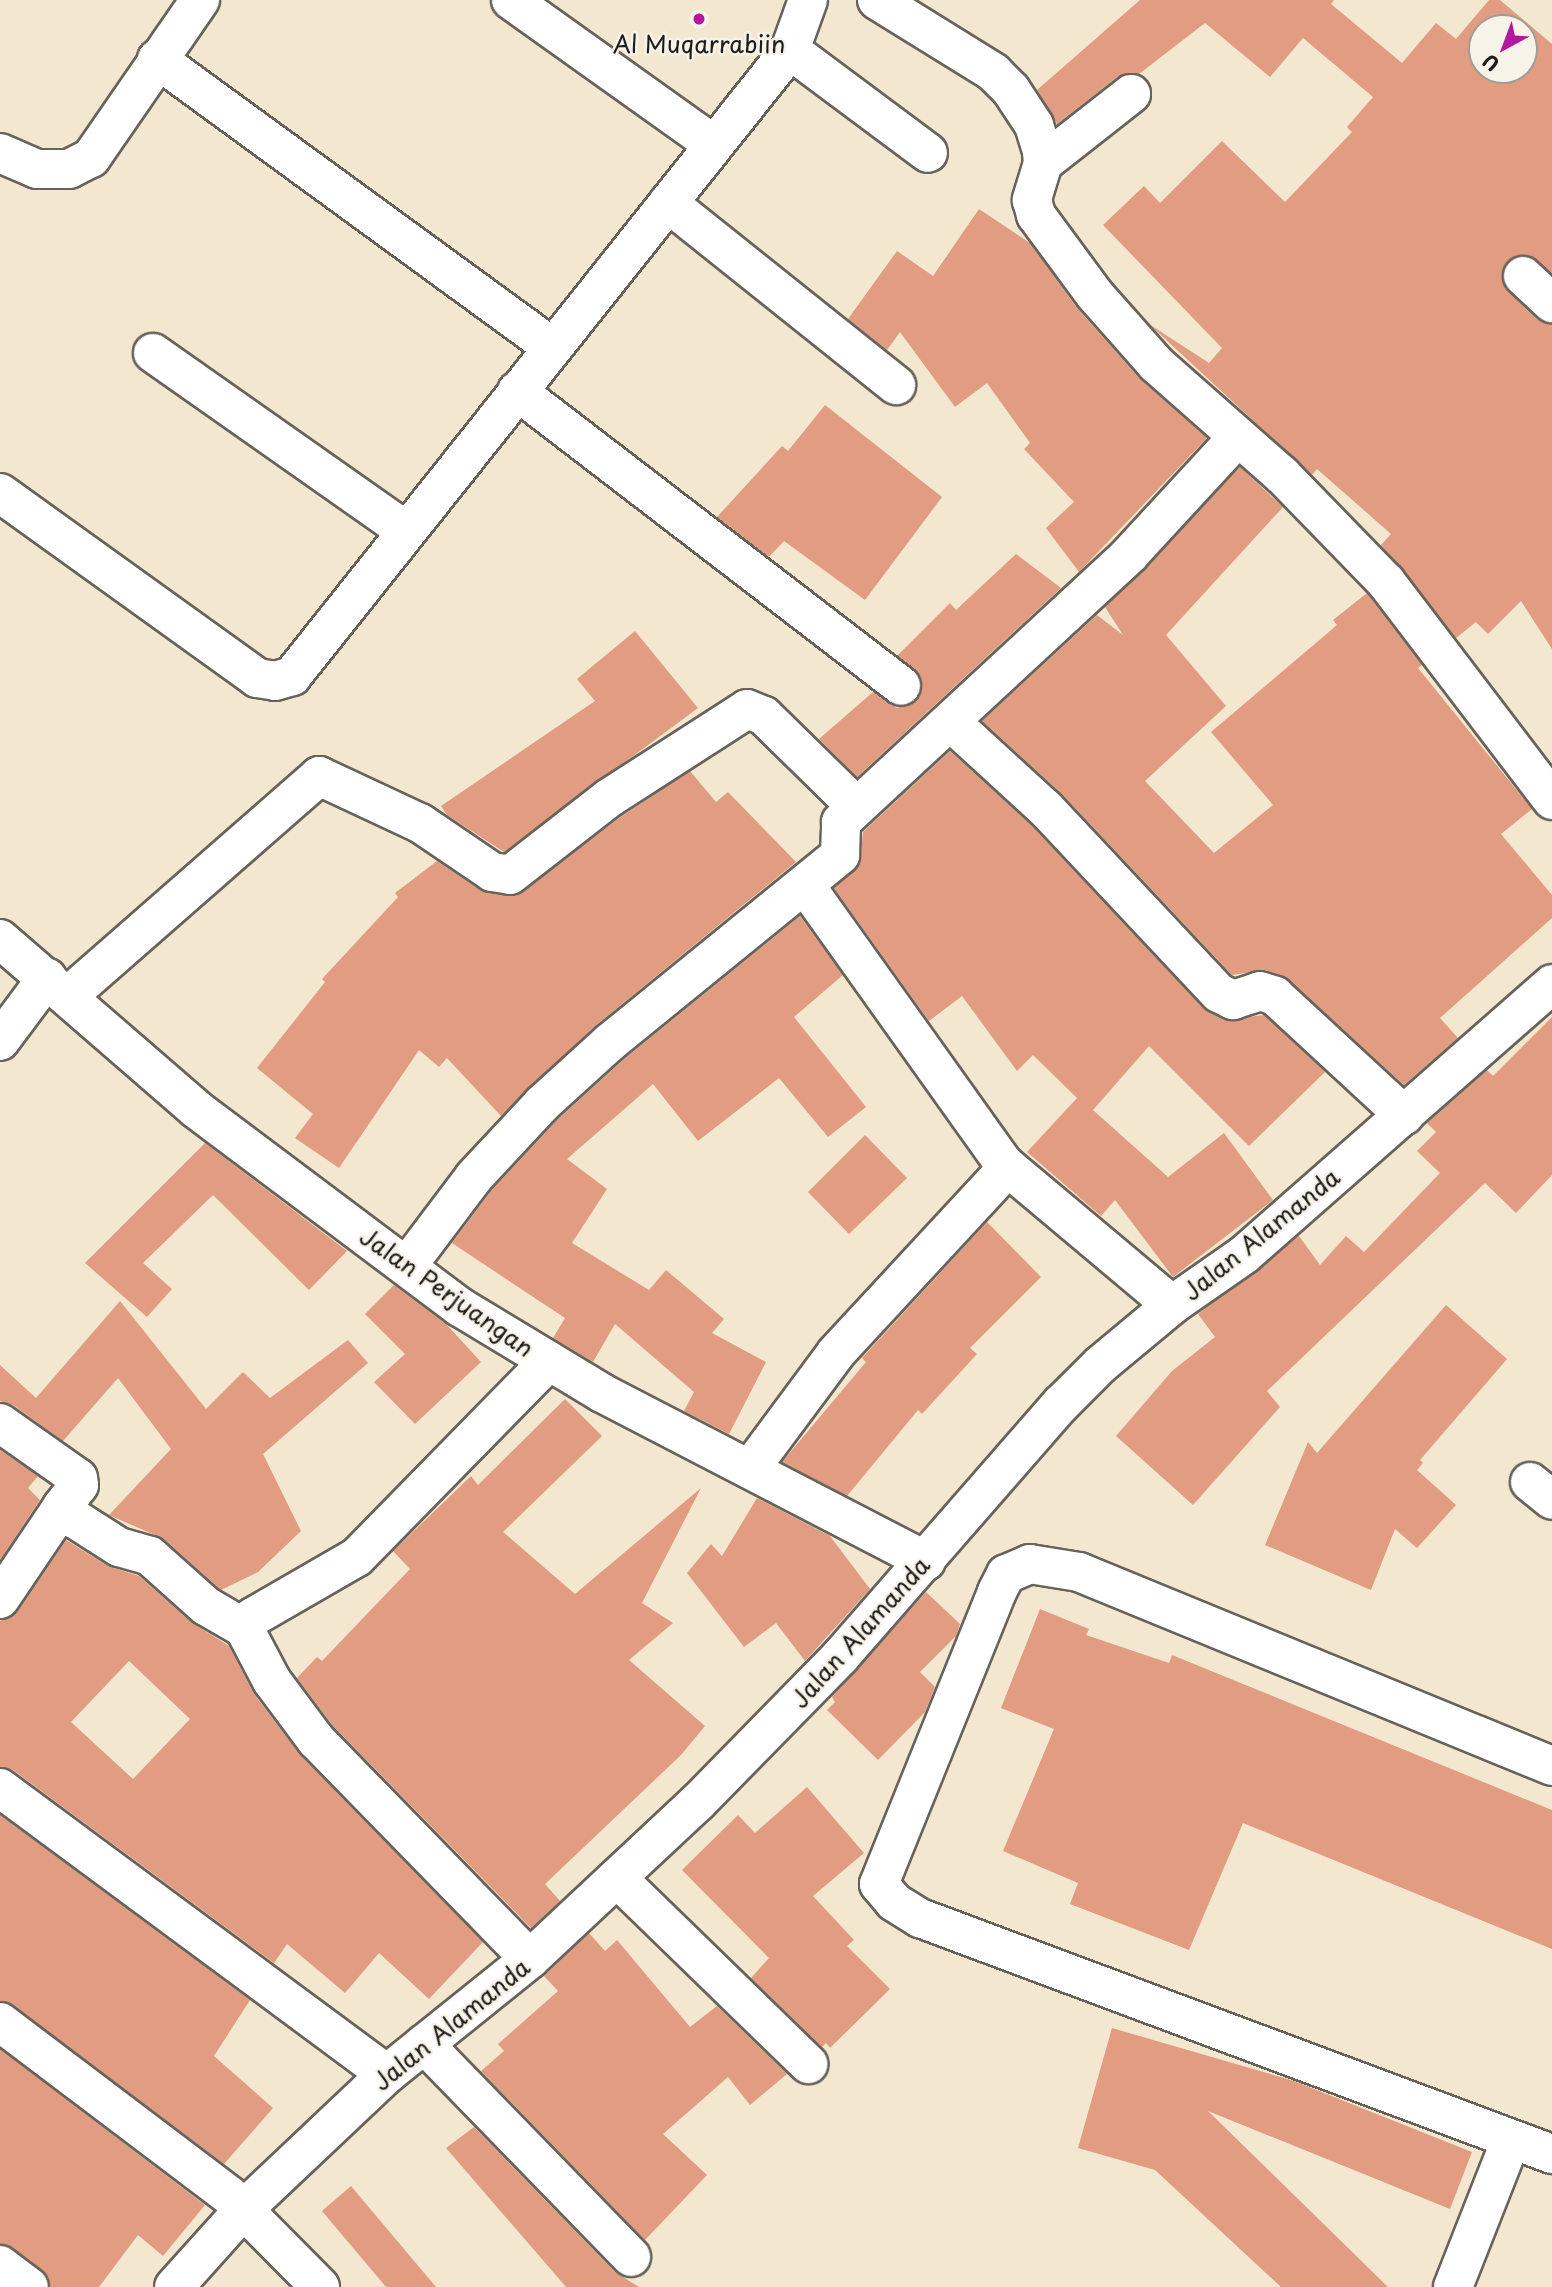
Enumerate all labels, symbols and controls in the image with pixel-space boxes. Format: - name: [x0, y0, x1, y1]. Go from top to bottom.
- marker: Al Muqarrabiin: [691, 11, 707, 27]
- north arrow: [1468, 14, 1538, 84]
- place label: Al Muqarrabiin: [612, 30, 786, 58]
- text: U: [1476, 48, 1505, 79]
- street label: Jalan Alamanda: [1177, 1162, 1345, 1306]
- street label: Jalan Perjuangan: [355, 1221, 539, 1363]
- street label: Jalan Alamanda: [785, 1551, 935, 1713]
- street label: Jalan Alamanda: [367, 1952, 535, 2096]

